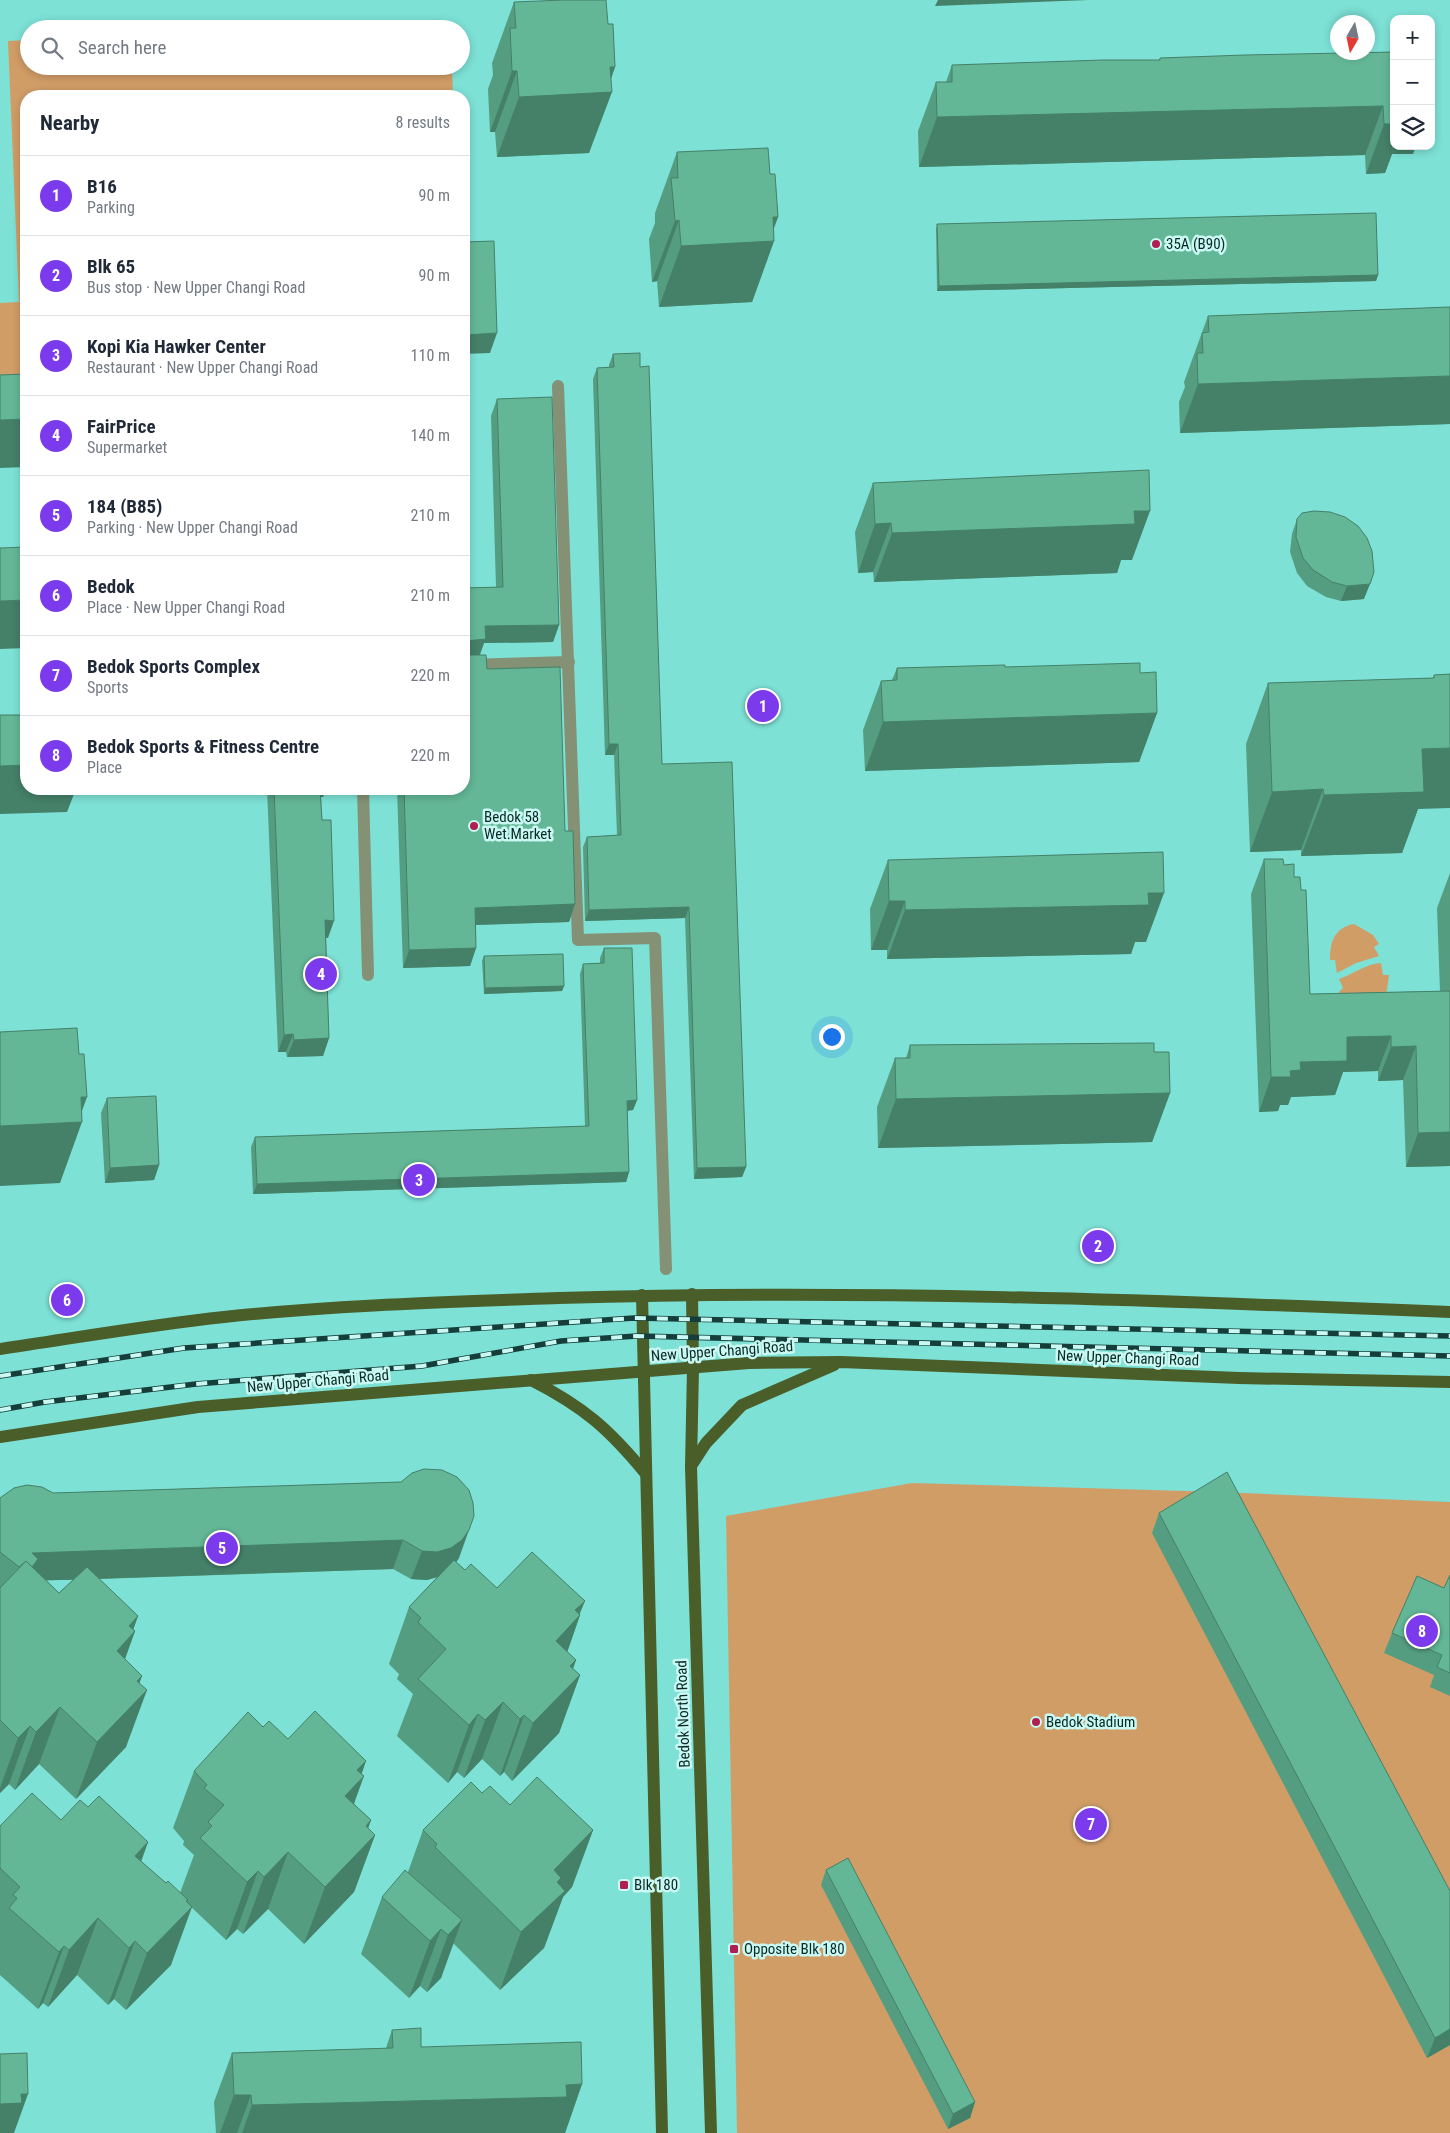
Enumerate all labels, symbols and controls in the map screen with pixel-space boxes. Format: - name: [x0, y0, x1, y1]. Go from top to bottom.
- north arrow: [1330, 15, 1375, 60]
- map controls: [1390, 15, 1435, 150]
- button: +: [1390, 15, 1435, 60]
- search box: [20, 20, 470, 75]
- icon: search: [38, 34, 66, 62]
- text: Search here: [78, 36, 166, 59]
- button: −: [1390, 60, 1435, 105]
- button: layers: [1390, 105, 1435, 150]
- text: Nearby: [40, 111, 99, 135]
- text: 8 results: [395, 113, 450, 132]
- text: B16: [87, 175, 117, 198]
- text: 1: [52, 186, 60, 205]
- text: 90 m: [418, 186, 450, 205]
- text: Parking: [87, 198, 135, 217]
- place label: 35A (B90): [1166, 235, 1225, 253]
- marker: 35A (B90): [1150, 238, 1162, 250]
- text: Blk 65: [87, 255, 135, 278]
- text: 2: [52, 266, 60, 285]
- text: 90 m: [418, 266, 450, 285]
- text: Bus stop · New Upper Changi Road: [87, 278, 305, 297]
- text: Kopi Kia Hawker Center: [87, 335, 266, 358]
- text: 3: [52, 346, 60, 365]
- text: 110 m: [411, 346, 450, 365]
- text: Restaurant · New Upper Changi Road: [87, 358, 318, 377]
- text: FairPrice: [87, 415, 155, 438]
- text: 4: [52, 426, 60, 445]
- text: 140 m: [411, 426, 450, 445]
- text: Supermarket: [87, 438, 167, 457]
- text: 184 (B85): [87, 495, 162, 518]
- text: 5: [52, 506, 60, 525]
- text: 210 m: [411, 506, 450, 525]
- text: Parking · New Upper Changi Road: [87, 518, 298, 537]
- text: Bedok: [87, 575, 135, 598]
- text: 6: [52, 586, 60, 605]
- text: 210 m: [411, 586, 450, 605]
- text: Place · New Upper Changi Road: [87, 598, 285, 617]
- text: Bedok Sports Complex: [87, 655, 260, 678]
- text: 7: [52, 666, 60, 685]
- text: 220 m: [411, 666, 450, 685]
- text: Sports: [87, 678, 129, 697]
- pin: 1: [747, 687, 779, 725]
- text: Bedok Sports & Fitness Centre: [87, 735, 319, 758]
- text: 8: [52, 746, 60, 765]
- text: 220 m: [411, 746, 450, 765]
- text: Place: [87, 758, 122, 777]
- place label: Bedok 58 Wet.Market: [484, 808, 552, 843]
- marker: Bedok 58 Wet.Market: [468, 820, 480, 832]
- pin: 4: [305, 955, 337, 993]
- your location: [819, 1024, 845, 1050]
- pin: 3: [403, 1161, 435, 1199]
- pin: 2: [1082, 1227, 1114, 1265]
- pin: 6: [51, 1281, 83, 1319]
- street label: New Upper Changi Road: [650, 1337, 794, 1365]
- street label: New Upper Changi Road: [1057, 1347, 1199, 1369]
- street label: New Upper Changi Road: [246, 1366, 390, 1396]
- pin: 5: [206, 1529, 238, 1567]
- pin: 8: [1406, 1612, 1438, 1650]
- street label: Bedok North Road: [672, 1660, 694, 1768]
- place label: Bedok Stadium: [1046, 1713, 1135, 1731]
- marker: Bedok Stadium: [1030, 1716, 1042, 1728]
- pin: 7: [1075, 1805, 1107, 1843]
- place label: Blk 180: [634, 1876, 678, 1894]
- marker: Blk 180: [618, 1879, 630, 1891]
- place label: Opposite Blk 180: [744, 1940, 845, 1958]
- marker: Opposite Blk 180: [728, 1943, 740, 1955]

